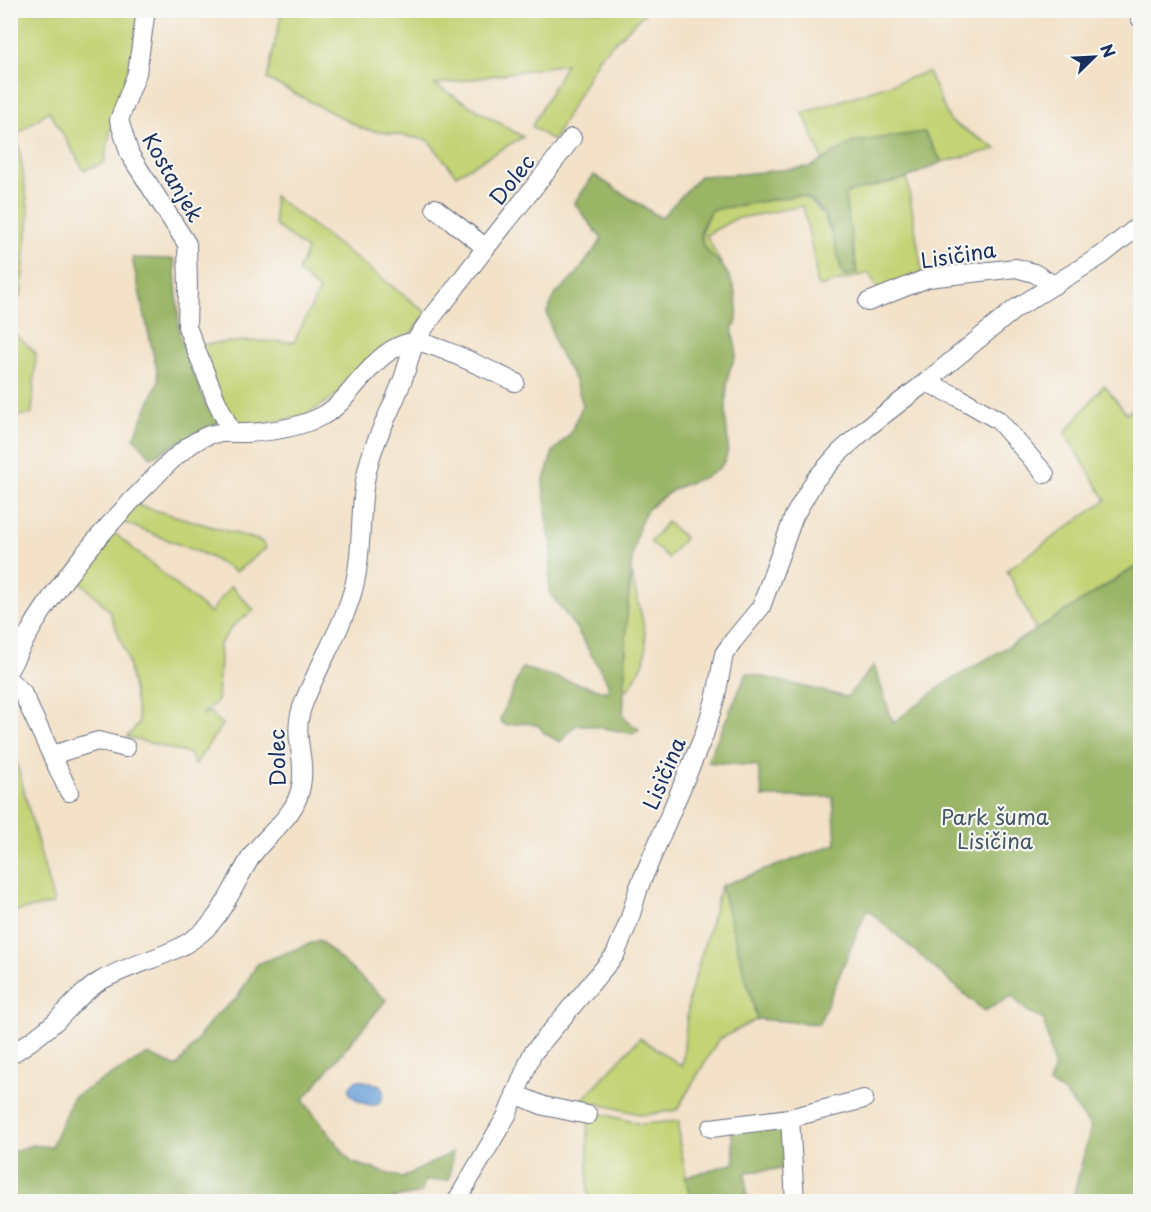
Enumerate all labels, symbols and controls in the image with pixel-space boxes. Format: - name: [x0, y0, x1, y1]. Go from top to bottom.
- north arrow: [1064, 27, 1124, 87]
- text: N: [1095, 40, 1122, 61]
- street label: Kostanjek: [136, 126, 213, 228]
- street label: Dolec: [480, 146, 542, 212]
- street label: Lisičina: [918, 232, 999, 276]
- street label: Dolec: [259, 729, 293, 787]
- street label: Lisičina: [633, 731, 693, 814]
- park label: Park šuma Lisičina: [941, 800, 1049, 856]

